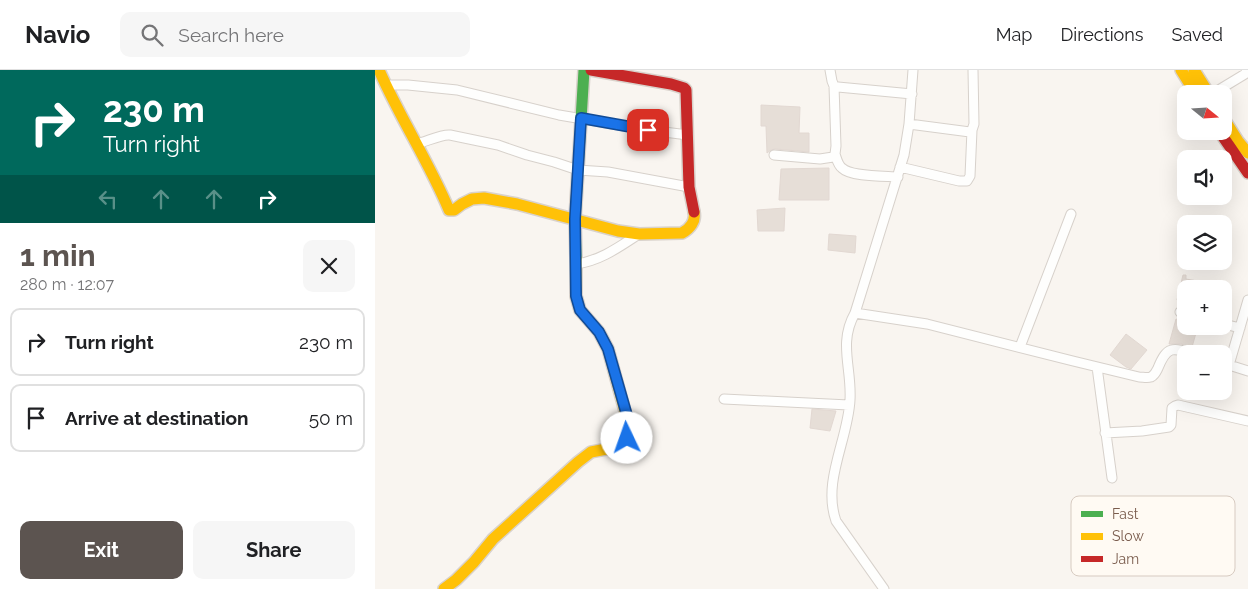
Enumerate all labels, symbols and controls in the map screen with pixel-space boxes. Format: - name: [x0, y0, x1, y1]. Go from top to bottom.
- search box: [120, 12, 470, 57]
- text: Navio: [25, 20, 90, 49]
- icon: search: [138, 21, 166, 49]
- text: Search here: [178, 24, 284, 46]
- text: Map: [996, 24, 1032, 45]
- text: Directions: [1060, 24, 1144, 45]
- text: Saved: [1172, 24, 1223, 45]
- north arrow: [1177, 85, 1233, 140]
- map controls: [1177, 85, 1232, 400]
- text: 230 m: [103, 89, 205, 130]
- icon: right: [20, 90, 85, 155]
- pin: [627, 109, 669, 151]
- icon: arrive: [634, 116, 662, 144]
- text: Turn right: [103, 131, 200, 157]
- button: sound: [1177, 150, 1232, 205]
- icon: left: [94, 185, 122, 213]
- icon: ahead: [147, 185, 175, 213]
- icon: ahead: [200, 185, 228, 213]
- icon: right: [253, 185, 281, 213]
- button: layers: [1177, 215, 1232, 270]
- text: 1 min: [20, 238, 96, 273]
- button: close: [303, 240, 355, 292]
- text: 280 m · 12:07: [20, 275, 114, 294]
- button: +: [1177, 280, 1232, 335]
- icon: right: [22, 328, 50, 356]
- text: Turn right: [65, 331, 154, 353]
- text: 230 m: [299, 331, 353, 353]
- button: −: [1177, 345, 1232, 400]
- icon: arrive: [22, 404, 50, 432]
- text: Arrive at destination: [65, 407, 249, 429]
- text: 50 m: [309, 407, 353, 429]
- position arrow: [600, 411, 652, 463]
- legend: [1071, 496, 1235, 576]
- text: Fast: [1112, 506, 1139, 522]
- button: Exit: [20, 521, 183, 579]
- button: Share: [193, 521, 355, 579]
- text: Slow: [1112, 528, 1144, 544]
- text: Jam: [1112, 551, 1139, 567]

